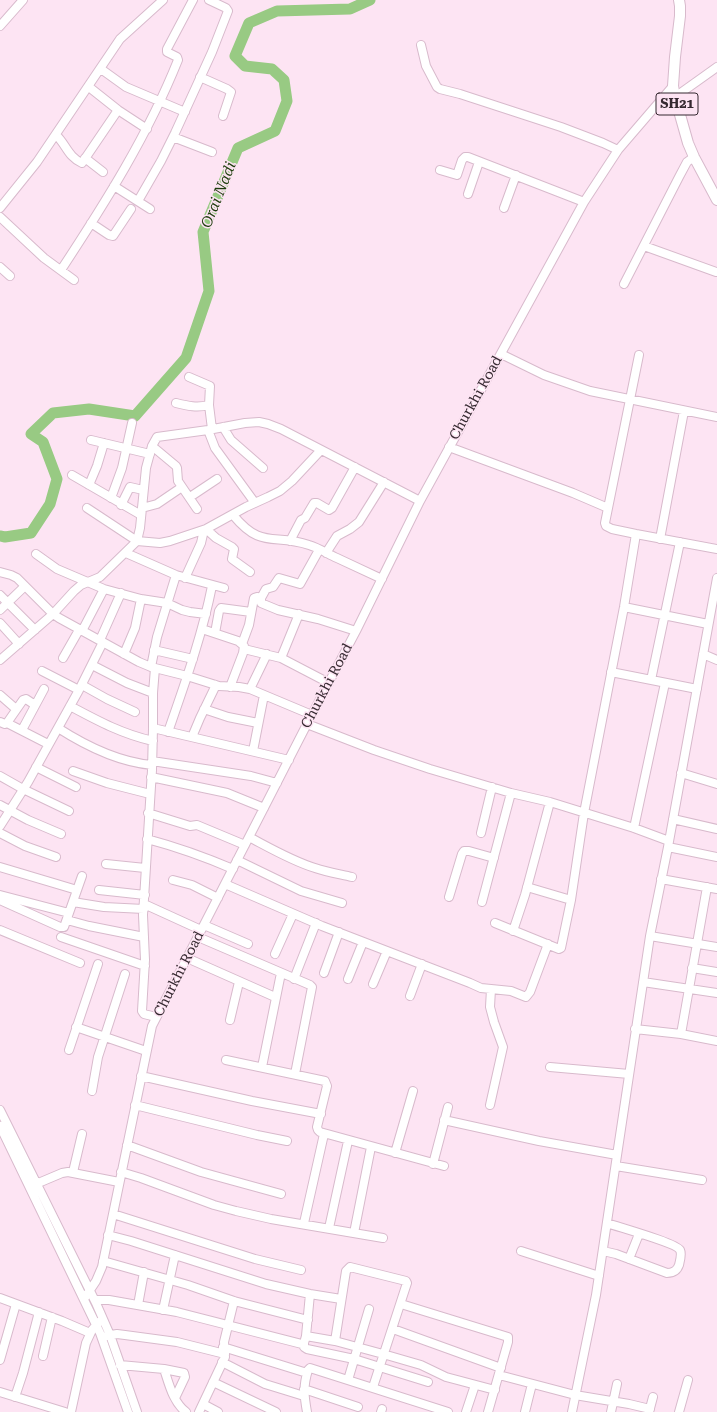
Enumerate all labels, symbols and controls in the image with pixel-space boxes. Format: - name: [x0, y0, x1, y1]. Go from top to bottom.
- road number: SH21: [656, 93, 698, 115]
- water label: Orai Nadi: [198, 159, 240, 231]
- street label: Churkhi Road: [446, 353, 506, 443]
- street label: Churkhi Road: [298, 641, 356, 731]
- street label: Churkhi Road: [150, 929, 208, 1019]

